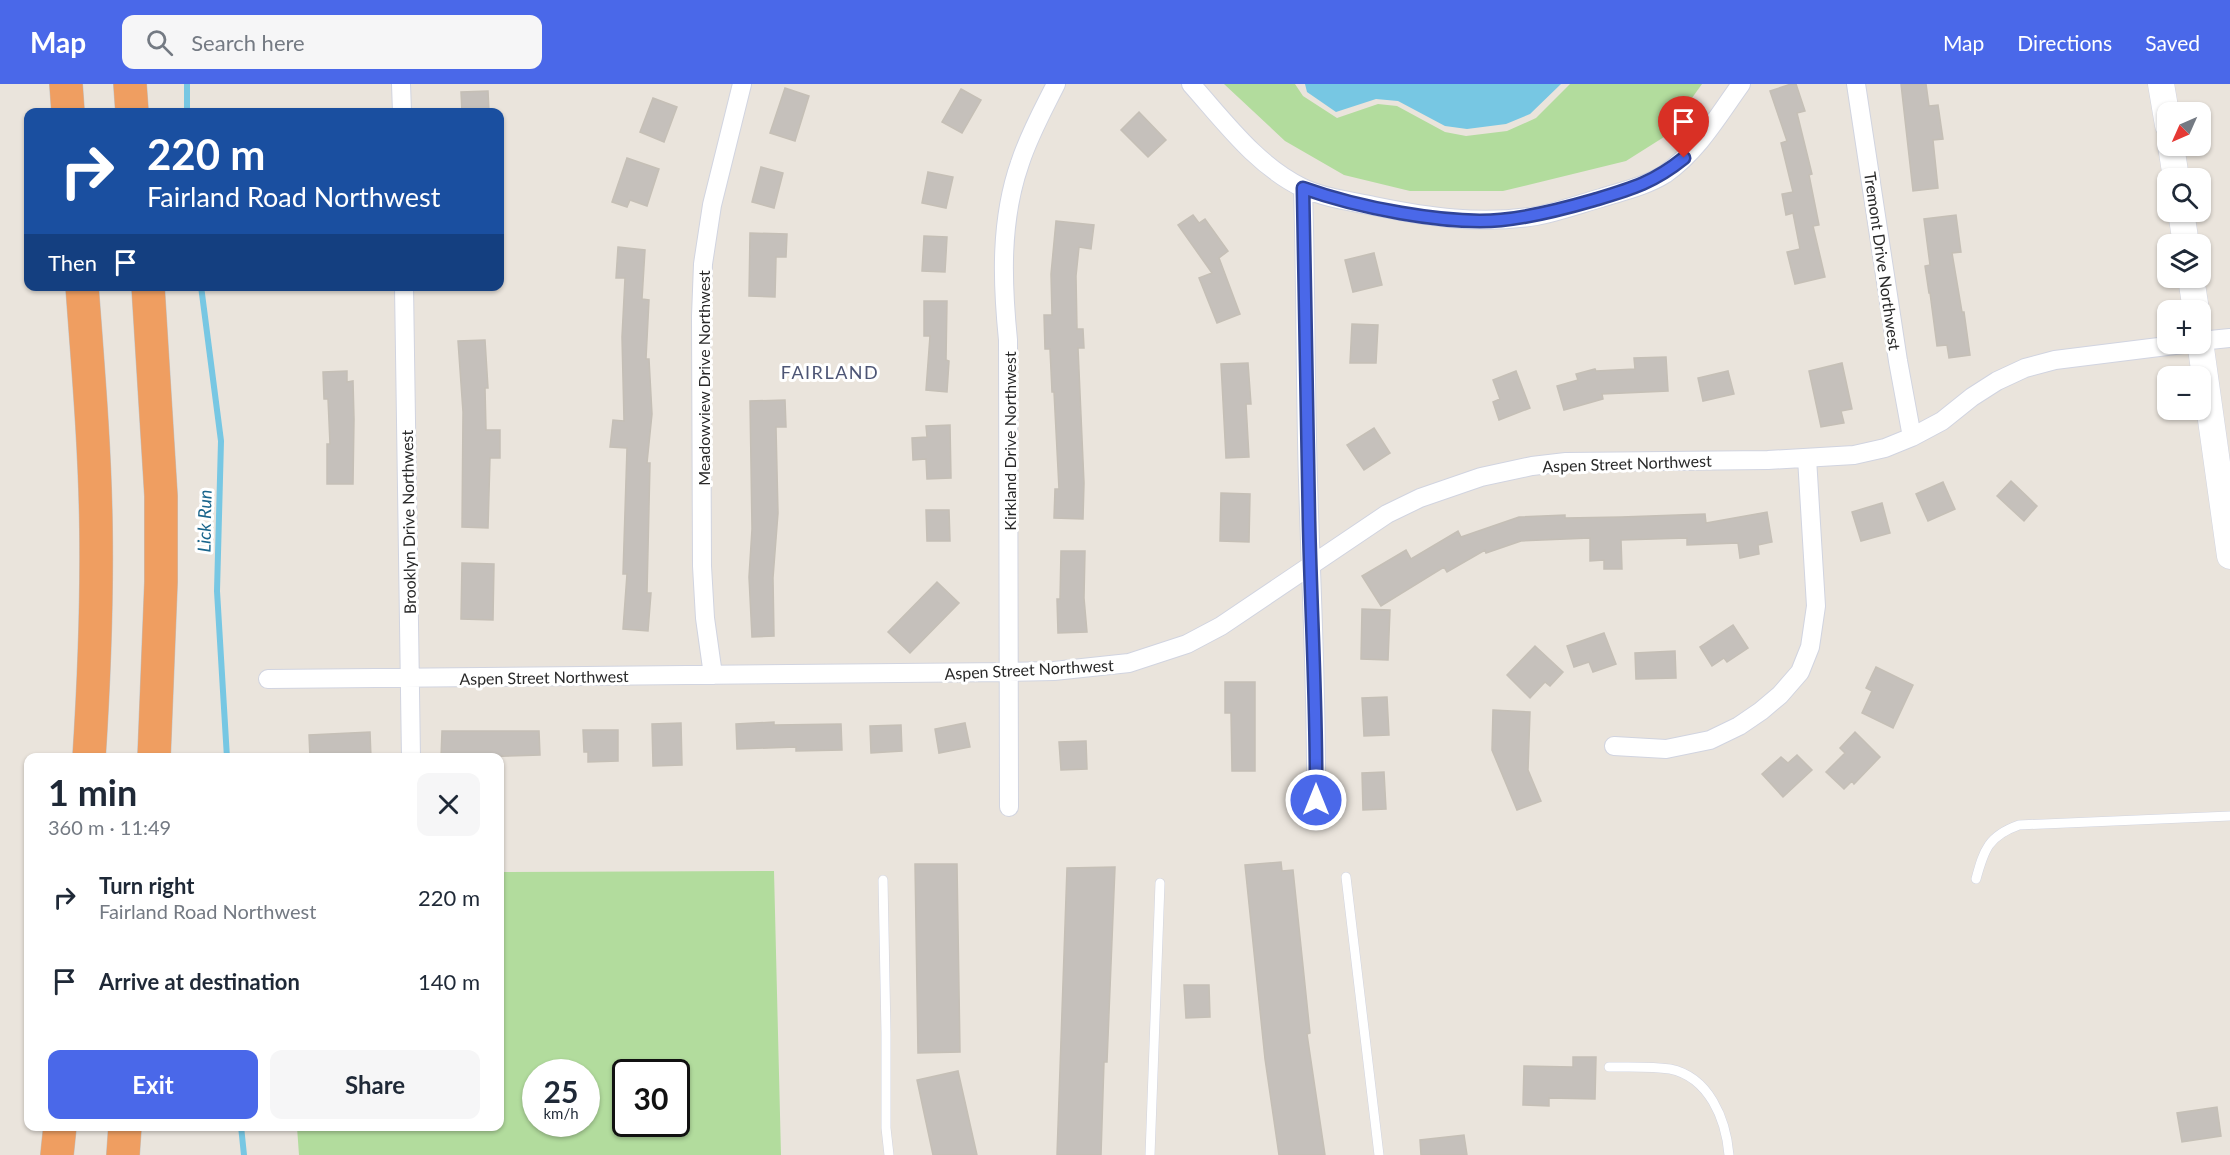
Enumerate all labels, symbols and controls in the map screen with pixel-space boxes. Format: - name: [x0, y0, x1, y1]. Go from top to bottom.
- search box: [122, 15, 542, 69]
- text: Map: [30, 25, 86, 59]
- icon: search: [143, 26, 176, 59]
- text: Search here: [191, 29, 305, 56]
- text: Map: [1943, 30, 1984, 55]
- text: Directions: [2017, 30, 2112, 55]
- text: Saved: [2145, 30, 2200, 55]
- pin: [1658, 96, 1709, 158]
- north arrow: [2157, 102, 2211, 156]
- map controls: [2157, 102, 2211, 420]
- icon: arrive: [1667, 105, 1700, 138]
- text: 220 m: [147, 129, 265, 179]
- icon: right: [48, 132, 126, 210]
- button: search: [2157, 168, 2211, 222]
- street label: Tremont Drive Northwest: [1861, 171, 1905, 352]
- text: Fairland Road Northwest: [147, 180, 440, 213]
- button: layers: [2157, 234, 2211, 288]
- icon: arrive: [109, 246, 142, 279]
- text: Then: [48, 249, 97, 276]
- street label: Meadowview Drive Northwest: [694, 270, 713, 486]
- button: +: [2157, 300, 2211, 354]
- street label: Kirkland Drive Northwest: [1000, 351, 1019, 531]
- district label: FAIRLAND: [781, 361, 879, 383]
- button: −: [2157, 366, 2211, 420]
- street label: Brooklyn Drive Northwest: [397, 429, 419, 614]
- street label: Aspen Street Northwest: [1542, 451, 1712, 475]
- water label: Lick Run: [192, 489, 216, 553]
- street label: Aspen Street Northwest: [944, 655, 1114, 683]
- street label: Aspen Street Northwest: [459, 666, 629, 688]
- position arrow: [1284, 768, 1348, 832]
- text: 1 min: [48, 770, 137, 814]
- button: close: [417, 773, 480, 836]
- text: 360 m · 11:49: [48, 815, 171, 839]
- text: Turn right: [99, 872, 194, 899]
- icon: right: [48, 881, 81, 914]
- text: 220 m: [418, 884, 480, 911]
- text: Fairland Road Northwest: [99, 899, 316, 923]
- icon: arrive: [48, 965, 81, 998]
- text: Arrive at destination: [99, 968, 300, 995]
- text: 140 m: [418, 968, 480, 995]
- button: Exit: [48, 1050, 258, 1119]
- button: Share: [270, 1050, 480, 1119]
- speed limit sign: 30: [612, 1059, 690, 1137]
- text: 25: [544, 1073, 578, 1109]
- text: km/h: [543, 1104, 579, 1122]

